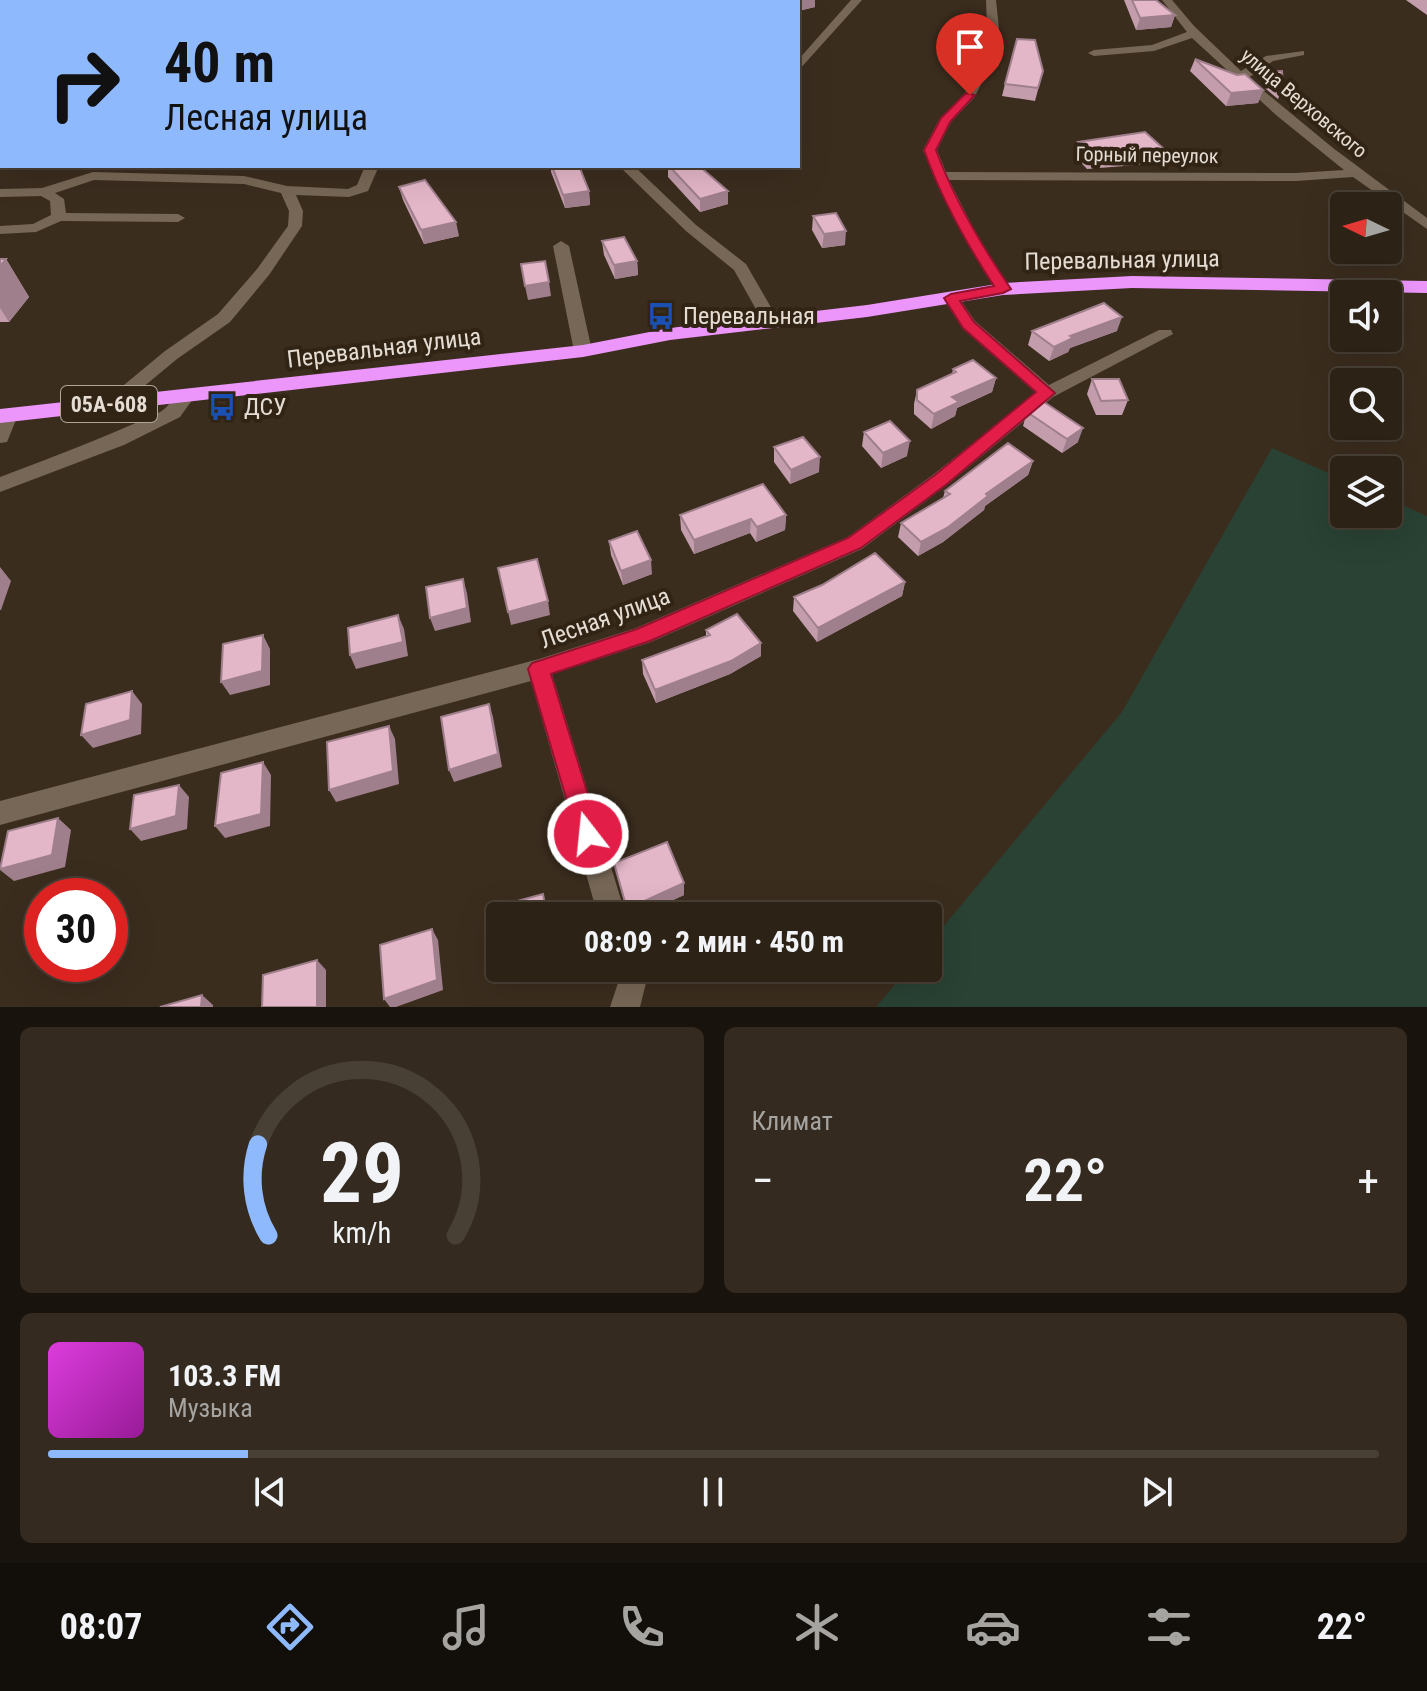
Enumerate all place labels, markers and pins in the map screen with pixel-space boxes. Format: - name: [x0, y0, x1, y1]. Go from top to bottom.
- pin: [936, 13, 1004, 95]
- bus stop icon: Перевальная: [646, 301, 676, 331]
- place label: Перевальная: [683, 302, 815, 330]
- bus stop icon: ДСУ: [207, 392, 237, 422]
- place label: ДСУ: [244, 393, 286, 421]

